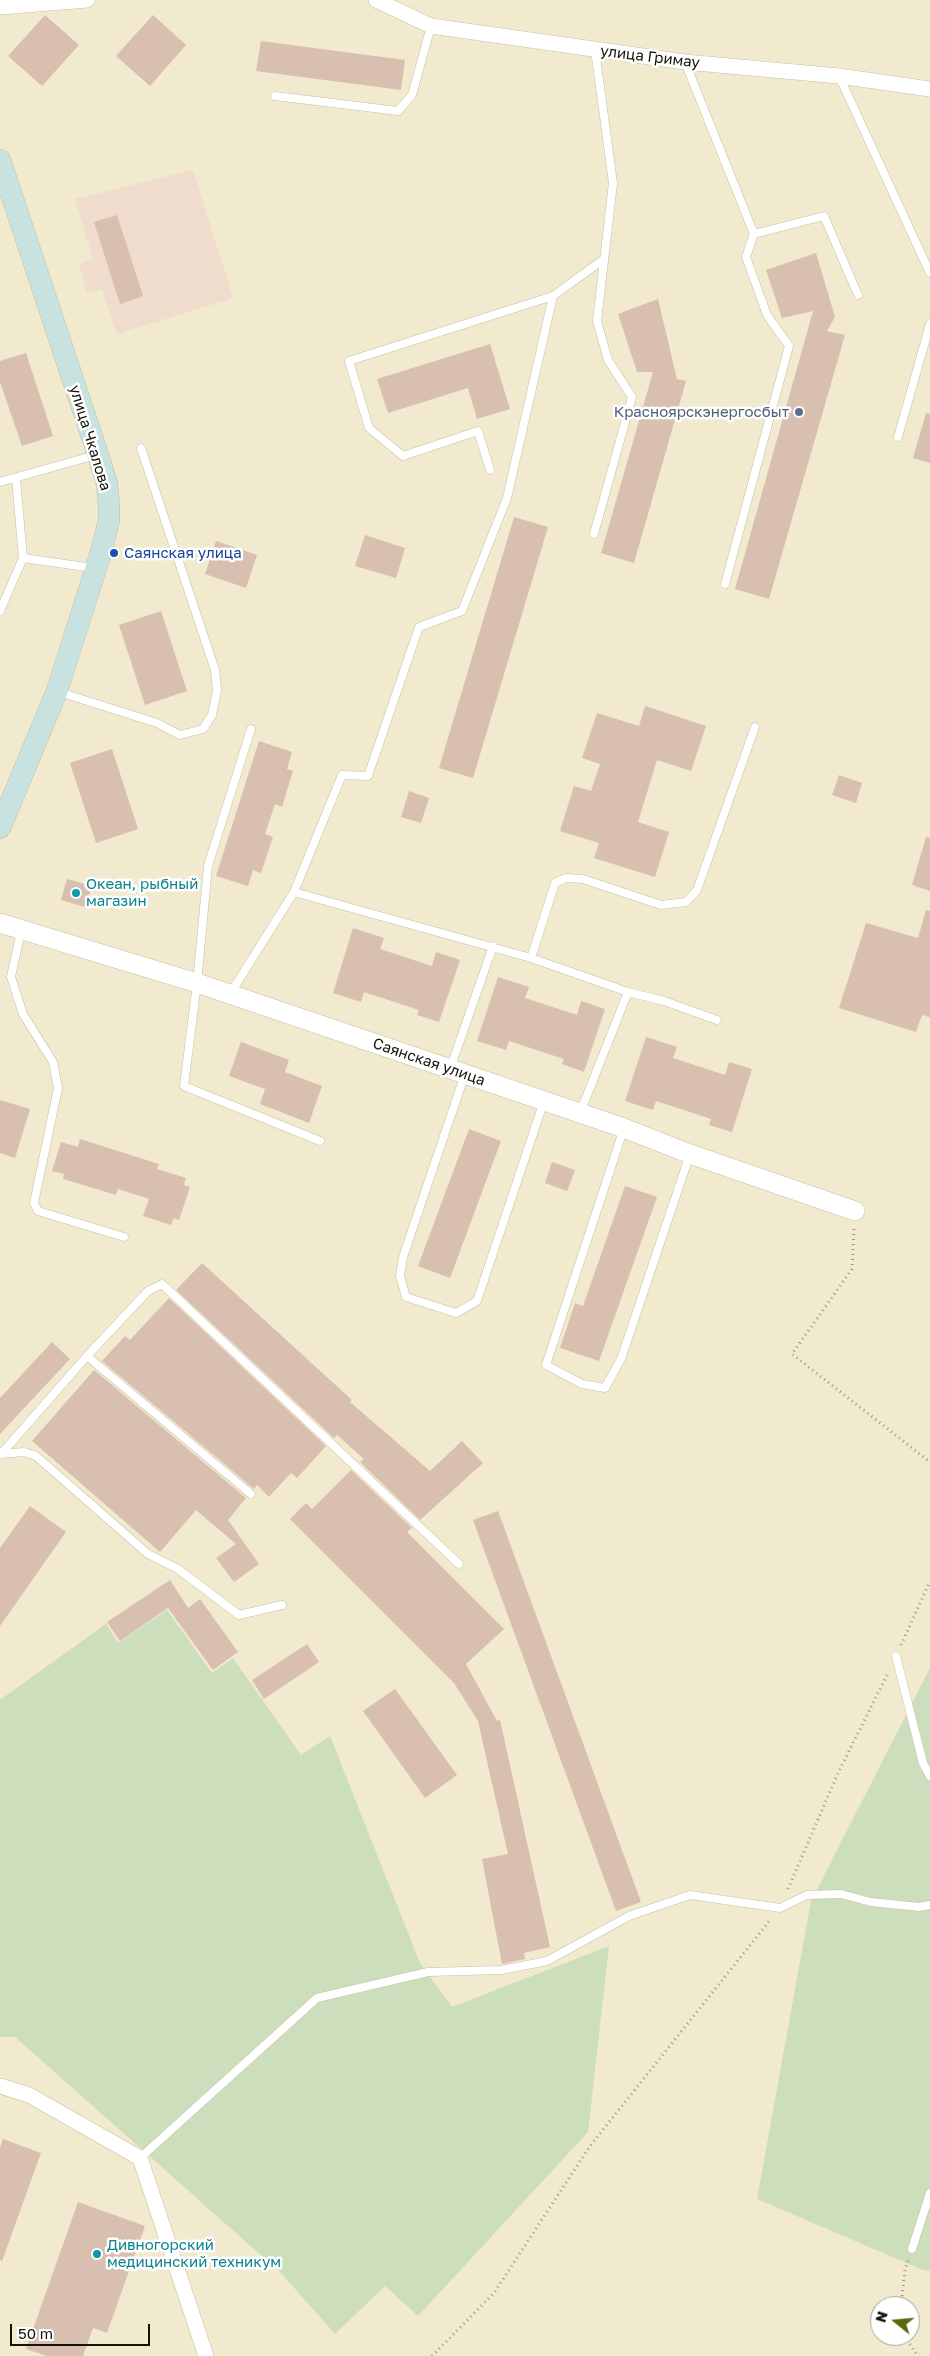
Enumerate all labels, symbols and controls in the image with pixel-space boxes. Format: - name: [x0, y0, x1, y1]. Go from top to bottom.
- street label: улица Гримау: [599, 42, 701, 72]
- street label: улица Чкалова: [65, 383, 115, 493]
- place label: Красноярскэнергосбыт: [614, 403, 789, 421]
- marker: Красноярскэнергосбыт: [793, 406, 805, 418]
- place label: Саянская улица: [124, 544, 242, 562]
- marker: Саянская улица: [108, 547, 120, 559]
- place label: Океан, рыбный магазин: [86, 875, 198, 910]
- marker: Океан, рыбный магазин: [70, 887, 82, 899]
- street label: Саянская улица: [370, 1034, 488, 1090]
- place label: Дивногорский медицинский техникум: [107, 2236, 281, 2271]
- marker: Дивногорский медицинский техникум: [91, 2248, 103, 2260]
- north arrow: [870, 2296, 920, 2346]
- text: N: [871, 2309, 891, 2324]
- scale bar: [12, 2314, 152, 2346]
- text: 50 m: [18, 2324, 53, 2342]

